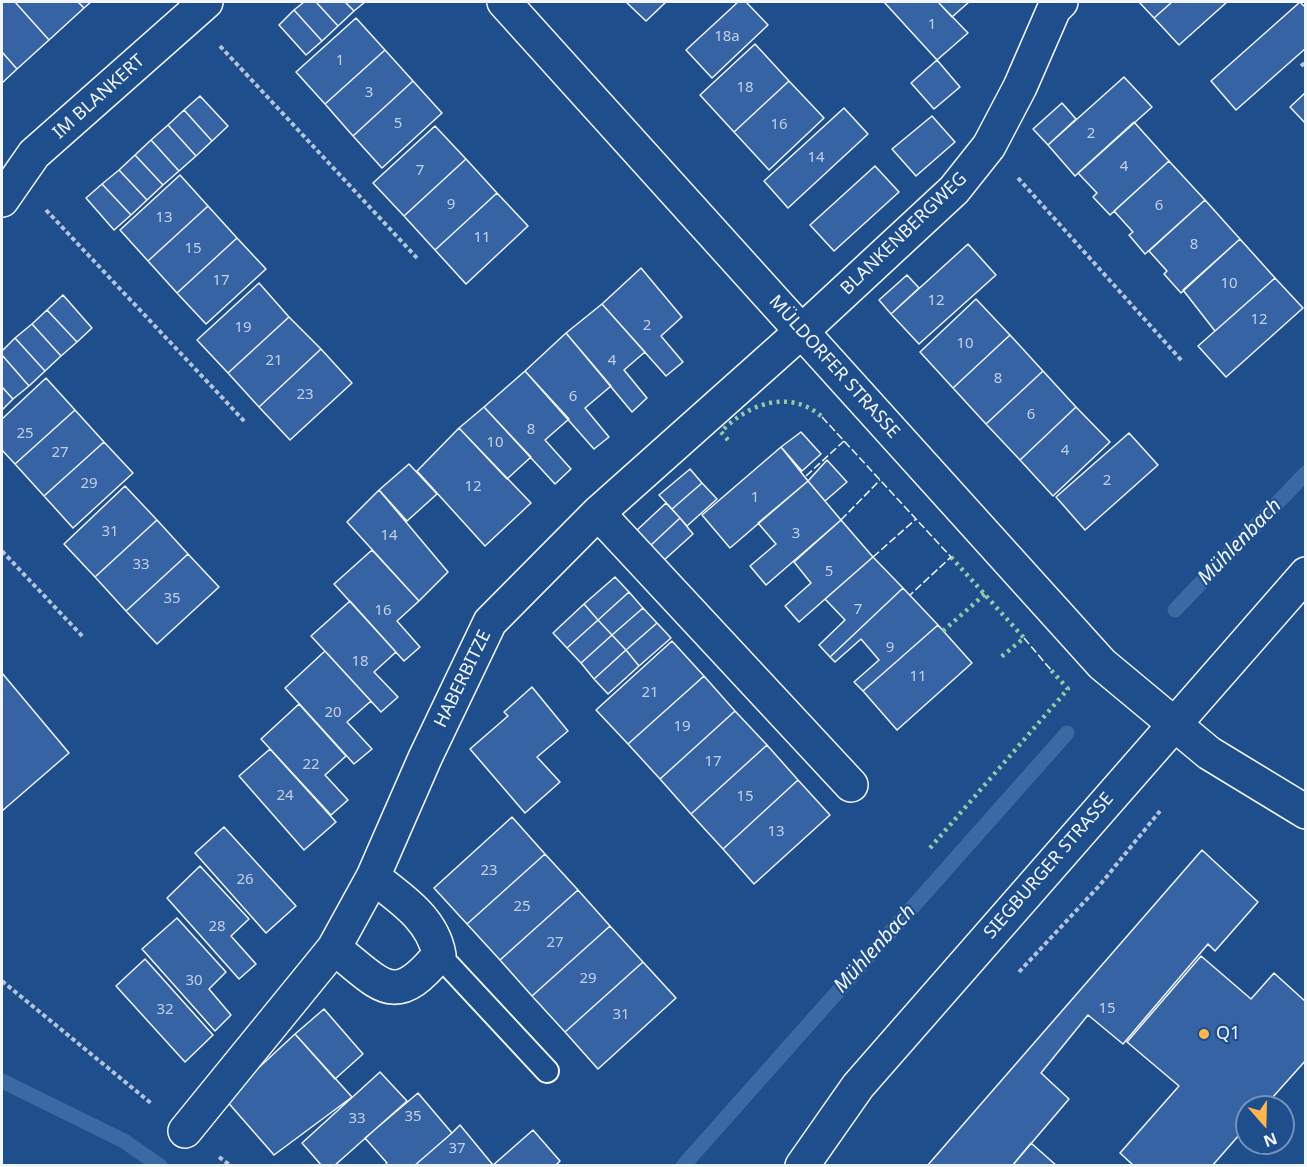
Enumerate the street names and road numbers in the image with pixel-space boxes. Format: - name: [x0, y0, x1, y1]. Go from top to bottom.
- street label: IM BLANKERT: [49, 50, 149, 144]
- street label: BLANKENBERGWEG: [836, 168, 972, 300]
- street label: MÜLDORFER STRASSE: [764, 291, 904, 443]
- street label: HABERBITZE: [430, 627, 496, 731]
- street label: SIEGBURGER STRASSE: [980, 789, 1118, 943]

